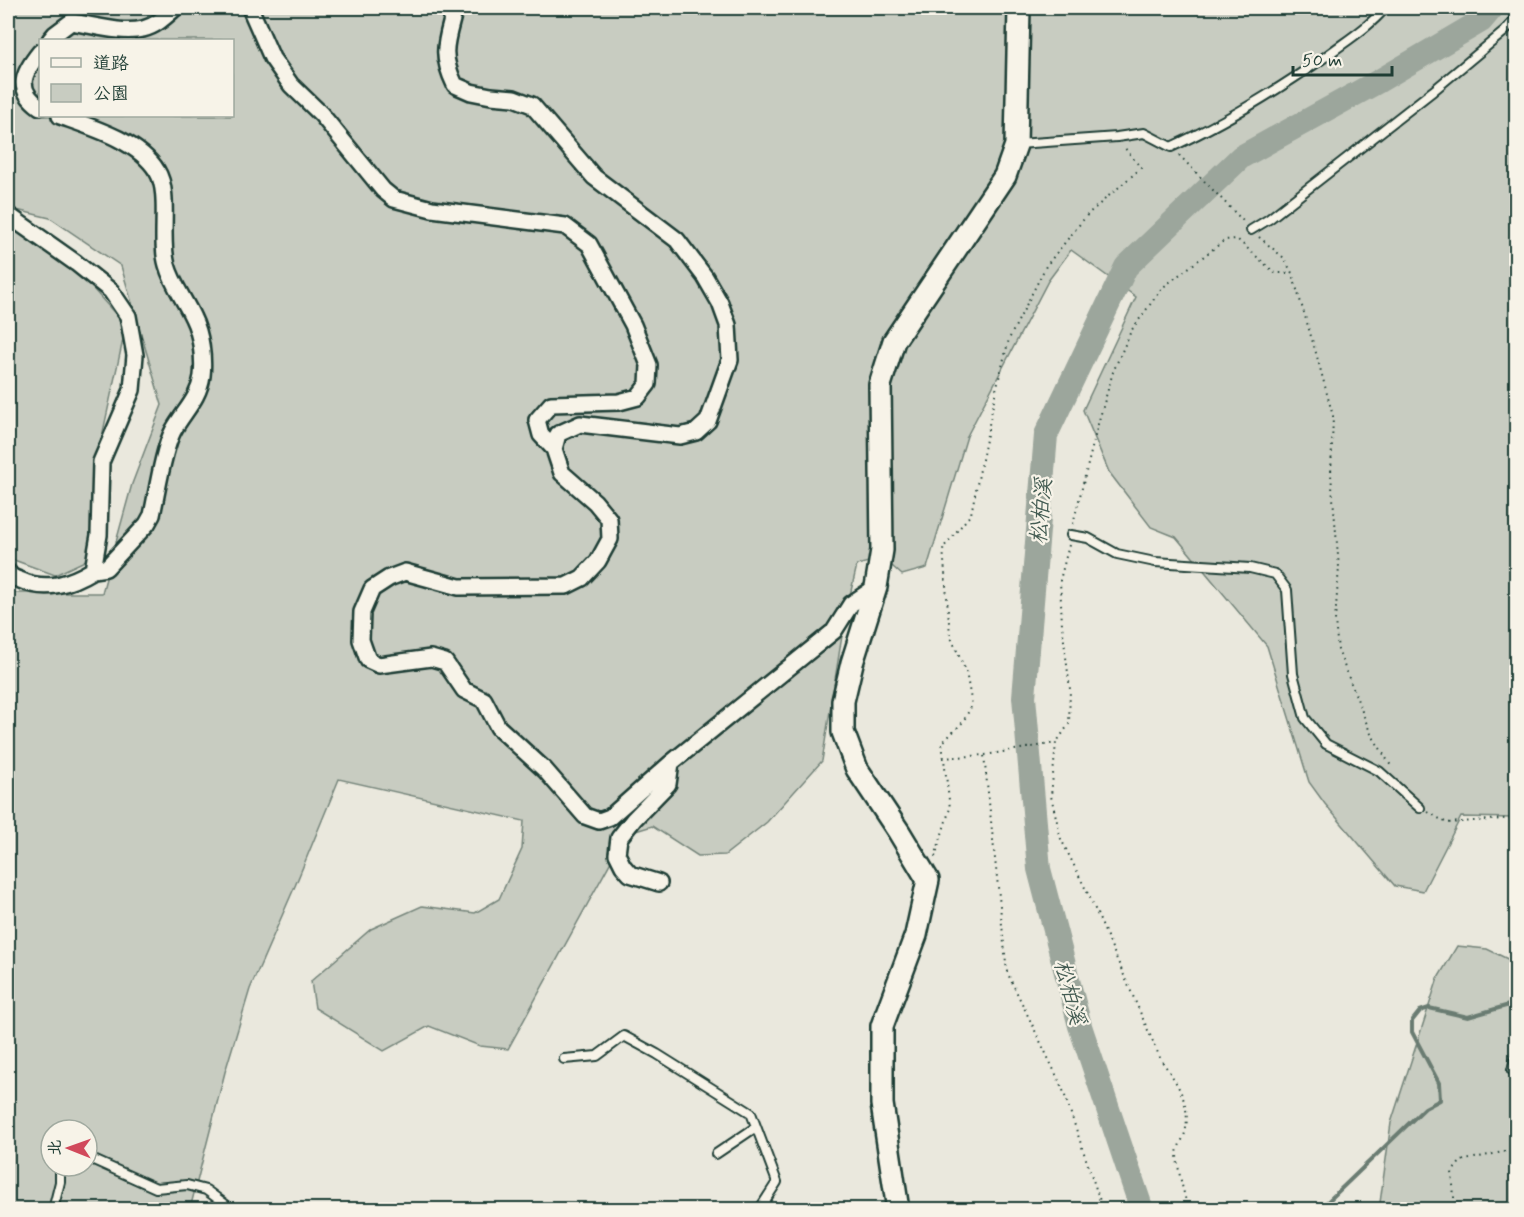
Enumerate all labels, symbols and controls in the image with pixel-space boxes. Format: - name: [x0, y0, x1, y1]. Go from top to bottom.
- legend: [39, 39, 234, 117]
- scale bar: [1293, 39, 1392, 77]
- text: 50 m: [1302, 49, 1342, 73]
- text: 道路: [93, 52, 129, 76]
- text: 公園: [93, 82, 129, 106]
- water label: 松柏溪: [1025, 476, 1059, 545]
- water label: 松柏溪: [1047, 957, 1091, 1029]
- north arrow: [39, 1118, 99, 1178]
- text: 北: [45, 1140, 66, 1156]

